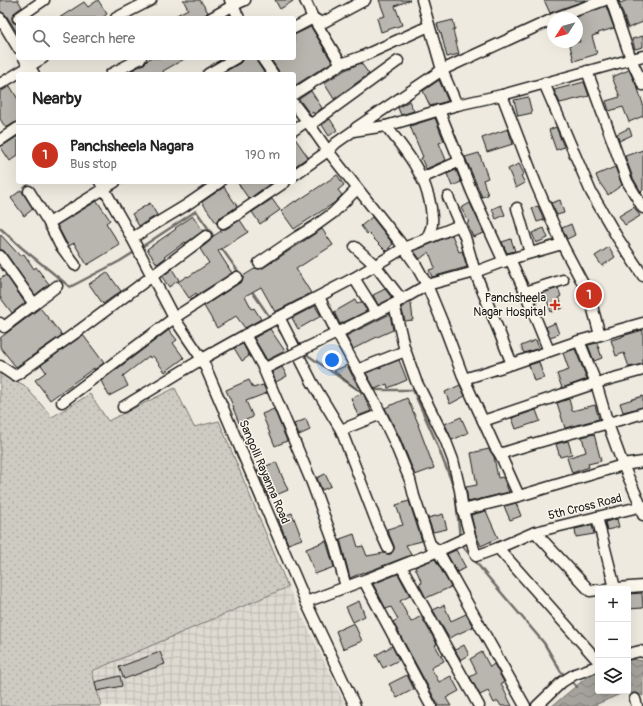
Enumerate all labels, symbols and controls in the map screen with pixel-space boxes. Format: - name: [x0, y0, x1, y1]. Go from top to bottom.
- north arrow: [547, 12, 583, 48]
- search box: [16, 16, 296, 60]
- icon: search: [30, 27, 52, 49]
- text: Search here: [62, 29, 135, 48]
- text: Nearby: [32, 88, 81, 109]
- text: Panchsheela Nagara: [70, 137, 194, 156]
- text: 1: [42, 147, 48, 163]
- text: 190 m: [245, 147, 280, 163]
- text: Bus stop: [70, 156, 117, 172]
- pin: 1: [576, 280, 602, 310]
- place label: Panchsheela Nagar Hospital: [473, 291, 546, 320]
- marker: Panchsheela Nagar Hospital: [549, 299, 561, 311]
- your location: [322, 350, 342, 370]
- street label: Sangolli Rayanna Road: [235, 418, 293, 526]
- street label: 5th Cross Road: [546, 491, 624, 523]
- map controls: [595, 586, 631, 694]
- button: +: [595, 586, 631, 622]
- button: −: [595, 622, 631, 658]
- button: layers: [595, 658, 631, 694]

